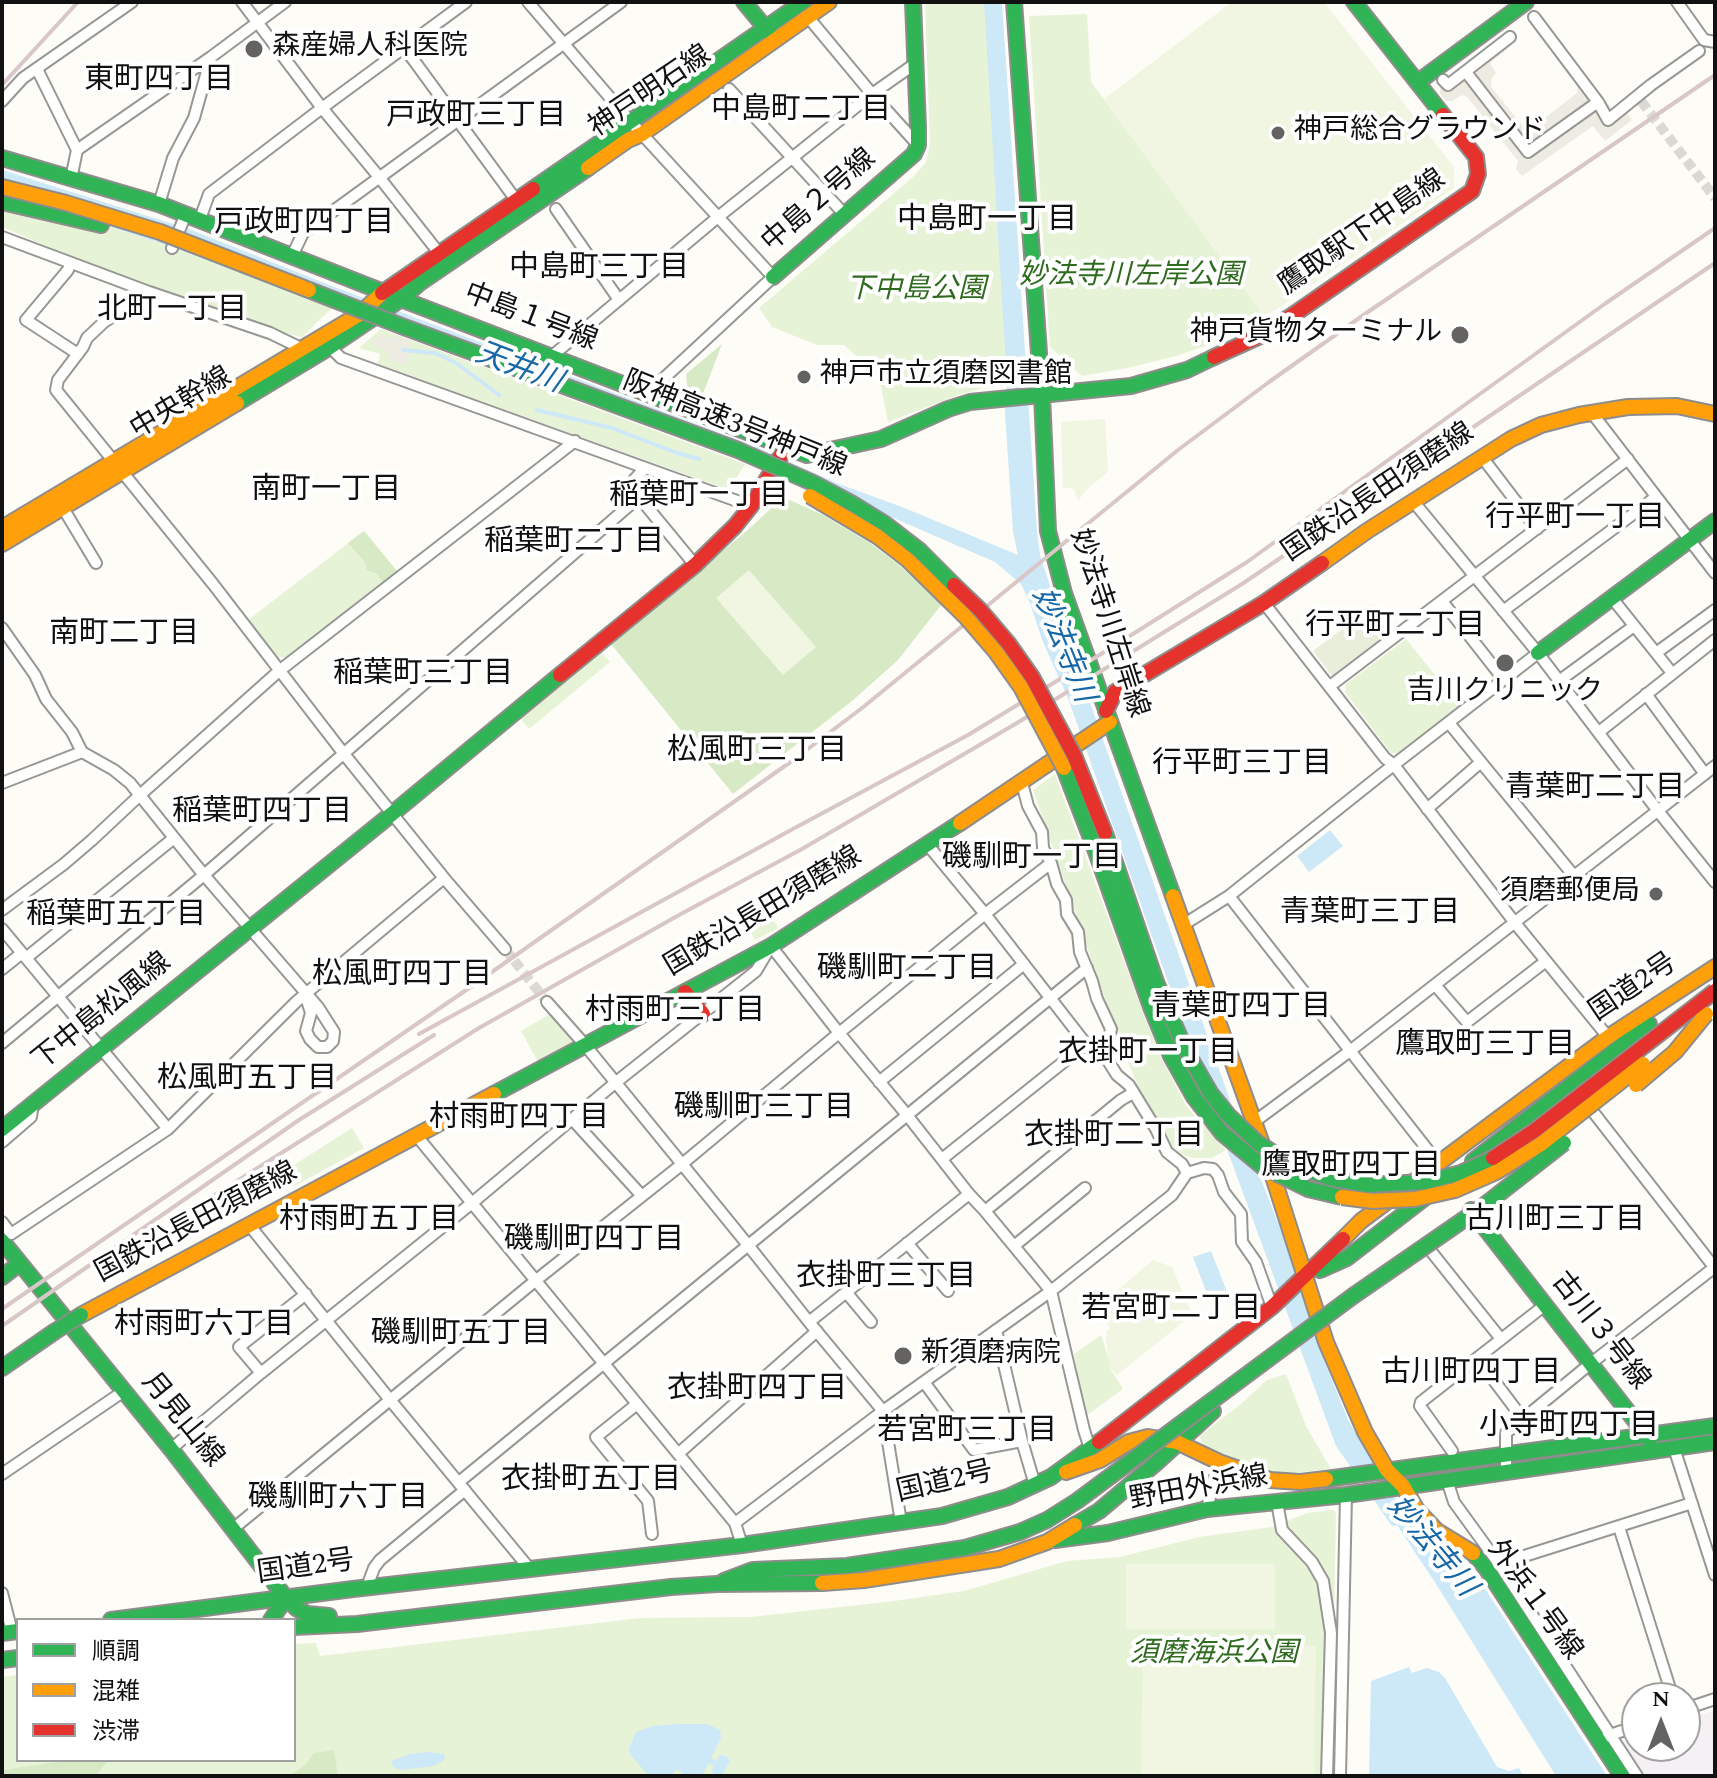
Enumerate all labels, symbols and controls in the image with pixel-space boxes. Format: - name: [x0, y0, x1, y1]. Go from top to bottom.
- place label: 森産婦人科医院: [272, 32, 468, 66]
- marker: 森産婦人科医院: [243, 38, 265, 60]
- street label: 神戸明石線: [584, 40, 718, 146]
- district label: 東町四丁目: [84, 64, 234, 100]
- district label: 中島町二丁目: [711, 94, 891, 130]
- district label: 戸政町三丁目: [386, 100, 566, 136]
- place label: 神戸総合グラウンド: [1294, 116, 1546, 150]
- marker: 神戸総合グラウンド: [1269, 124, 1287, 142]
- street label: 中島２号線: [756, 143, 884, 261]
- street label: 鷹取駅下中島線: [1273, 164, 1453, 304]
- district label: 中島町一丁目: [897, 204, 1077, 240]
- district label: 戸政町四丁目: [214, 207, 394, 243]
- district label: 中島町三丁目: [509, 252, 689, 288]
- park label: 妙法寺川左岸公園: [1019, 261, 1243, 295]
- park label: 下中島公園: [846, 275, 986, 309]
- street label: 中島１号線: [459, 278, 601, 360]
- district label: 北町一丁目: [97, 294, 247, 330]
- place label: 神戸貨物ターミナル: [1190, 318, 1442, 352]
- marker: 神戸貨物ターミナル: [1449, 324, 1471, 346]
- water label: 天井川: [470, 337, 566, 403]
- place label: 神戸市立須磨図書館: [820, 360, 1072, 394]
- street label: 中央幹線: [125, 362, 239, 448]
- street label: 阪神高速3号神戸線: [617, 366, 851, 486]
- marker: 神戸市立須磨図書館: [795, 368, 813, 386]
- street label: 国鉄沿長田須磨線: [1277, 417, 1481, 571]
- district label: 南町一丁目: [251, 474, 401, 510]
- district label: 稲葉町一丁目: [609, 480, 789, 516]
- district label: 行平町一丁目: [1485, 502, 1665, 538]
- district label: 稲葉町二丁目: [484, 526, 664, 562]
- street label: 妙法寺川左岸線: [1061, 526, 1153, 722]
- water label: 妙法寺川: [1022, 584, 1100, 708]
- district label: 行平町二丁目: [1305, 610, 1485, 646]
- district label: 南町二丁目: [49, 618, 199, 654]
- marker: 吉川クリニック: [1494, 652, 1516, 674]
- district label: 稲葉町三丁目: [333, 658, 513, 694]
- place label: 吉川クリニック: [1407, 677, 1603, 711]
- district label: 松風町三丁目: [667, 735, 847, 771]
- district label: 行平町三丁目: [1152, 748, 1332, 784]
- district label: 青葉町二丁目: [1505, 772, 1685, 808]
- district label: 稲葉町四丁目: [172, 796, 352, 832]
- street label: 国鉄沿長田須磨線: [659, 841, 869, 985]
- district label: 磯馴町一丁目: [942, 842, 1122, 878]
- place label: 須磨郵便局: [1500, 877, 1640, 911]
- marker: 須磨郵便局: [1647, 885, 1665, 903]
- district label: 青葉町三丁目: [1280, 897, 1460, 933]
- district label: 稲葉町五丁目: [26, 899, 206, 935]
- street label: 下中島松風線: [27, 947, 179, 1079]
- street label: 国道2号: [1584, 948, 1684, 1030]
- district label: 磯馴町二丁目: [817, 953, 997, 989]
- district label: 松風町四丁目: [312, 959, 492, 995]
- district label: 青葉町四丁目: [1151, 991, 1331, 1027]
- district label: 村雨町三丁目: [585, 995, 765, 1031]
- district label: 鷹取町三丁目: [1395, 1029, 1575, 1065]
- district label: 衣掛町一丁目: [1058, 1037, 1238, 1073]
- district label: 松風町五丁目: [157, 1063, 337, 1099]
- district label: 磯馴町三丁目: [674, 1092, 854, 1128]
- district label: 村雨町四丁目: [429, 1102, 609, 1138]
- district label: 衣掛町二丁目: [1024, 1120, 1204, 1156]
- district label: 鷹取町四丁目: [1261, 1150, 1441, 1186]
- street label: 国鉄沿長田須磨線: [90, 1157, 304, 1291]
- district label: 村雨町五丁目: [279, 1204, 459, 1240]
- district label: 古川町三丁目: [1465, 1204, 1645, 1240]
- district label: 磯馴町四丁目: [504, 1224, 684, 1260]
- district label: 衣掛町三丁目: [796, 1261, 976, 1297]
- street label: 古川３号線: [1543, 1266, 1655, 1398]
- district label: 若宮町二丁目: [1081, 1293, 1261, 1329]
- district label: 村雨町六丁目: [114, 1309, 294, 1345]
- district label: 磯馴町五丁目: [371, 1318, 551, 1354]
- place label: 新須磨病院: [921, 1339, 1061, 1373]
- marker: 新須磨病院: [892, 1345, 914, 1367]
- district label: 古川町四丁目: [1381, 1357, 1561, 1393]
- street label: 月見山線: [133, 1367, 229, 1475]
- district label: 衣掛町四丁目: [667, 1373, 847, 1409]
- district label: 小寺町四丁目: [1479, 1410, 1659, 1446]
- district label: 若宮町三丁目: [877, 1415, 1057, 1451]
- street label: 国道2号: [893, 1457, 997, 1511]
- street label: 野田外浜線: [1127, 1461, 1271, 1519]
- district label: 衣掛町五丁目: [501, 1464, 681, 1500]
- district label: 磯馴町六丁目: [248, 1482, 428, 1518]
- water label: 妙法寺川: [1378, 1490, 1482, 1606]
- street label: 外浜１号線: [1478, 1534, 1588, 1668]
- street label: 国道2号: [255, 1546, 357, 1592]
- legend: [16, 1618, 296, 1762]
- text: 順調: [92, 1634, 140, 1670]
- park label: 須磨海浜公園: [1130, 1639, 1298, 1673]
- text: 混雑: [92, 1674, 140, 1710]
- north arrow: [1621, 1682, 1701, 1762]
- text: N: [1652, 1683, 1670, 1716]
- text: 渋滞: [92, 1714, 140, 1750]

